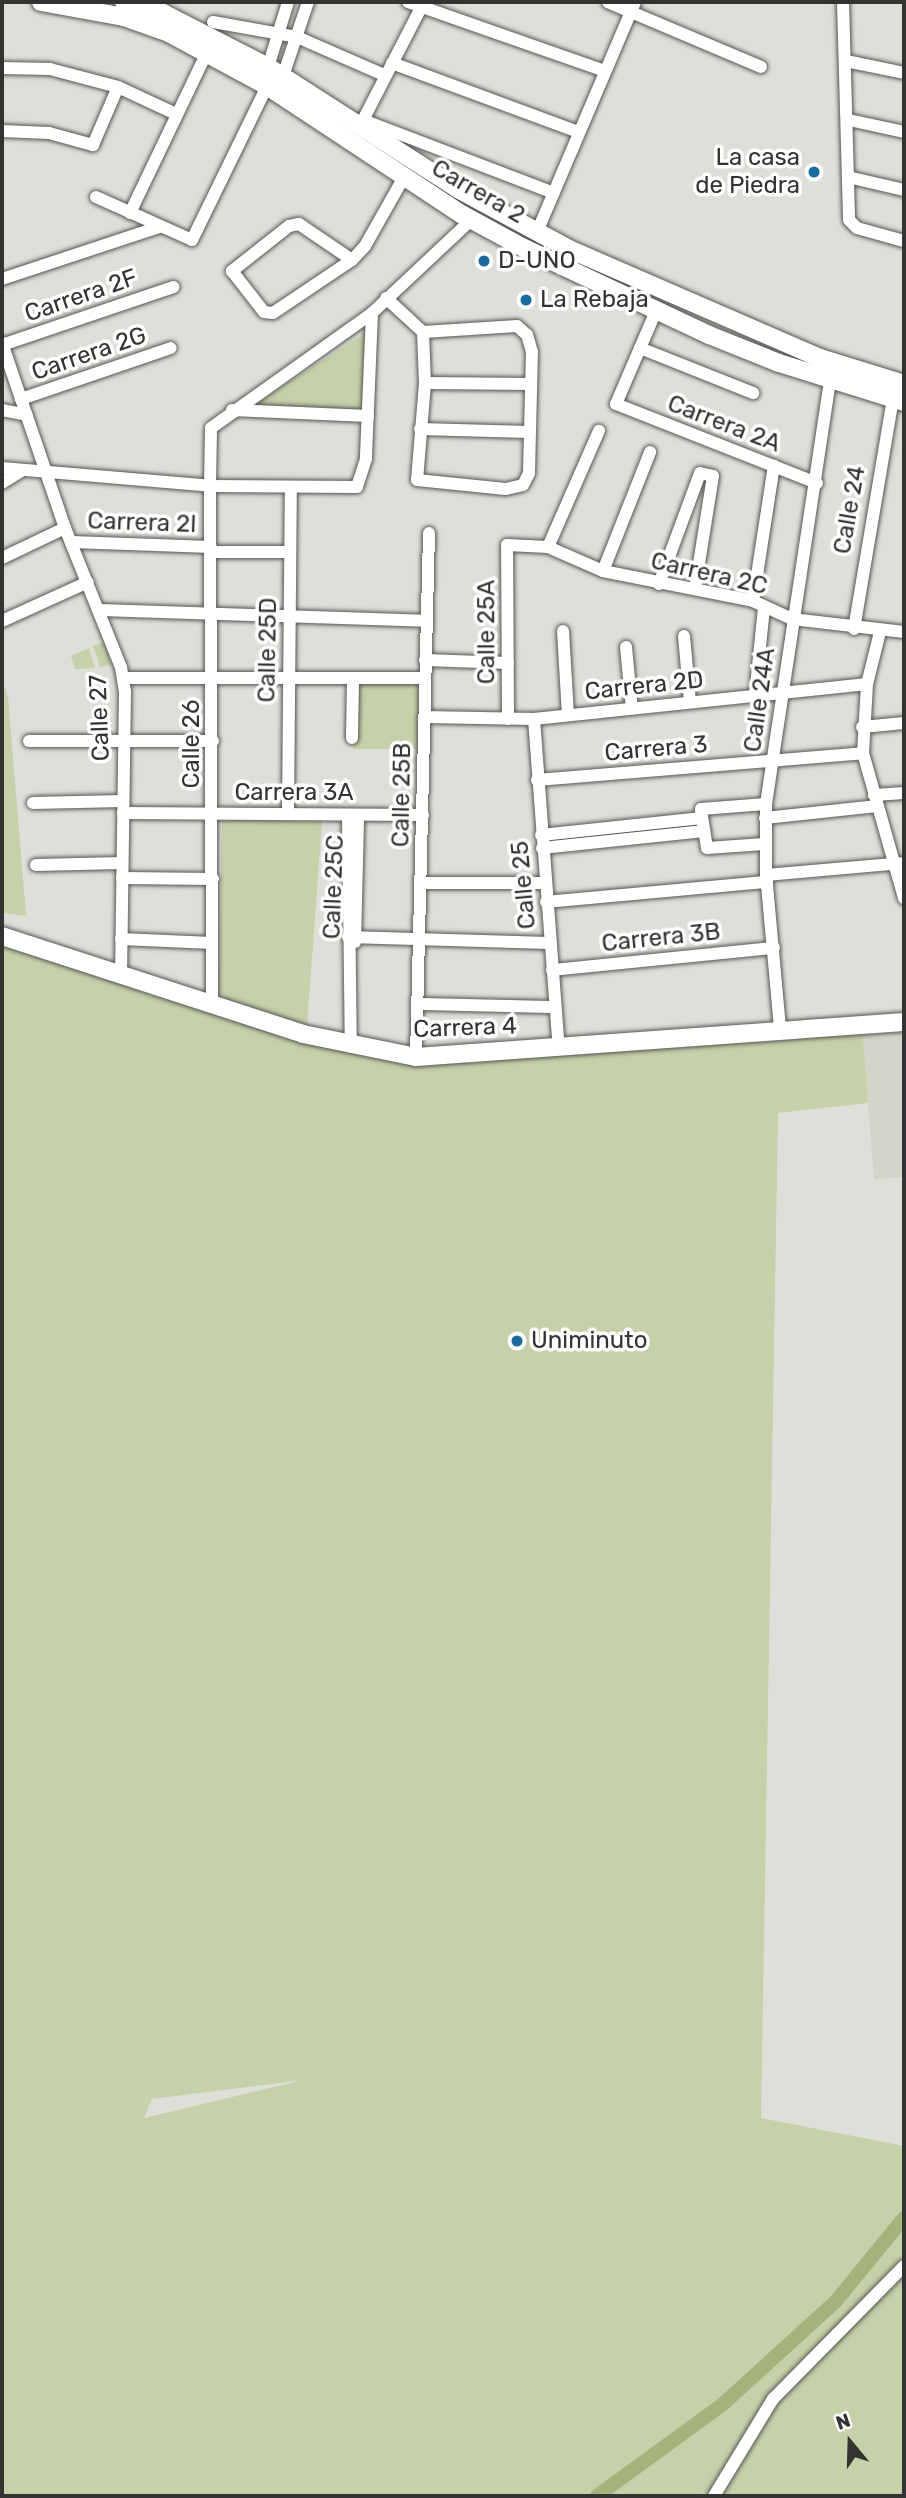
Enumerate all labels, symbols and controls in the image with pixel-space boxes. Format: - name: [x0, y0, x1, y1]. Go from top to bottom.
- place label: La casa de Piedra: [695, 144, 800, 200]
- street label: Carrera 2: [426, 154, 530, 230]
- marker: La casa de Piedra: [806, 164, 822, 180]
- place label: D-UNO: [498, 247, 576, 275]
- marker: D-UNO: [476, 253, 492, 269]
- street label: Carrera 2F: [21, 263, 141, 329]
- place label: La Rebaja: [540, 286, 649, 314]
- marker: La Rebaja: [518, 292, 534, 308]
- street label: Carrera 2G: [28, 321, 150, 387]
- street label: Carrera 2A: [663, 389, 785, 459]
- street label: Calle 24: [828, 464, 872, 556]
- street label: Carrera 2I: [87, 507, 197, 539]
- street label: Carrera 2C: [648, 547, 770, 601]
- street label: Calle 25A: [473, 580, 501, 684]
- street label: Calle 25D: [253, 597, 283, 703]
- street label: Calle 24A: [738, 646, 782, 754]
- street label: Carrera 2D: [583, 665, 705, 707]
- street label: Calle 27: [84, 674, 116, 762]
- street label: Calle 26: [178, 700, 206, 788]
- street label: Carrera 3: [603, 730, 709, 768]
- street label: Calle 25B: [387, 742, 417, 848]
- street label: Carrera 3A: [234, 779, 354, 807]
- street label: Calle 25C: [318, 834, 350, 940]
- street label: Calle 25: [506, 840, 542, 930]
- street label: Carrera 3B: [600, 917, 722, 959]
- street label: Carrera 4: [413, 1012, 517, 1044]
- place label: Uniminuto: [531, 1327, 647, 1355]
- marker: Uniminuto: [509, 1333, 525, 1349]
- north arrow: [815, 2407, 885, 2477]
- text: N: [833, 2409, 853, 2435]

